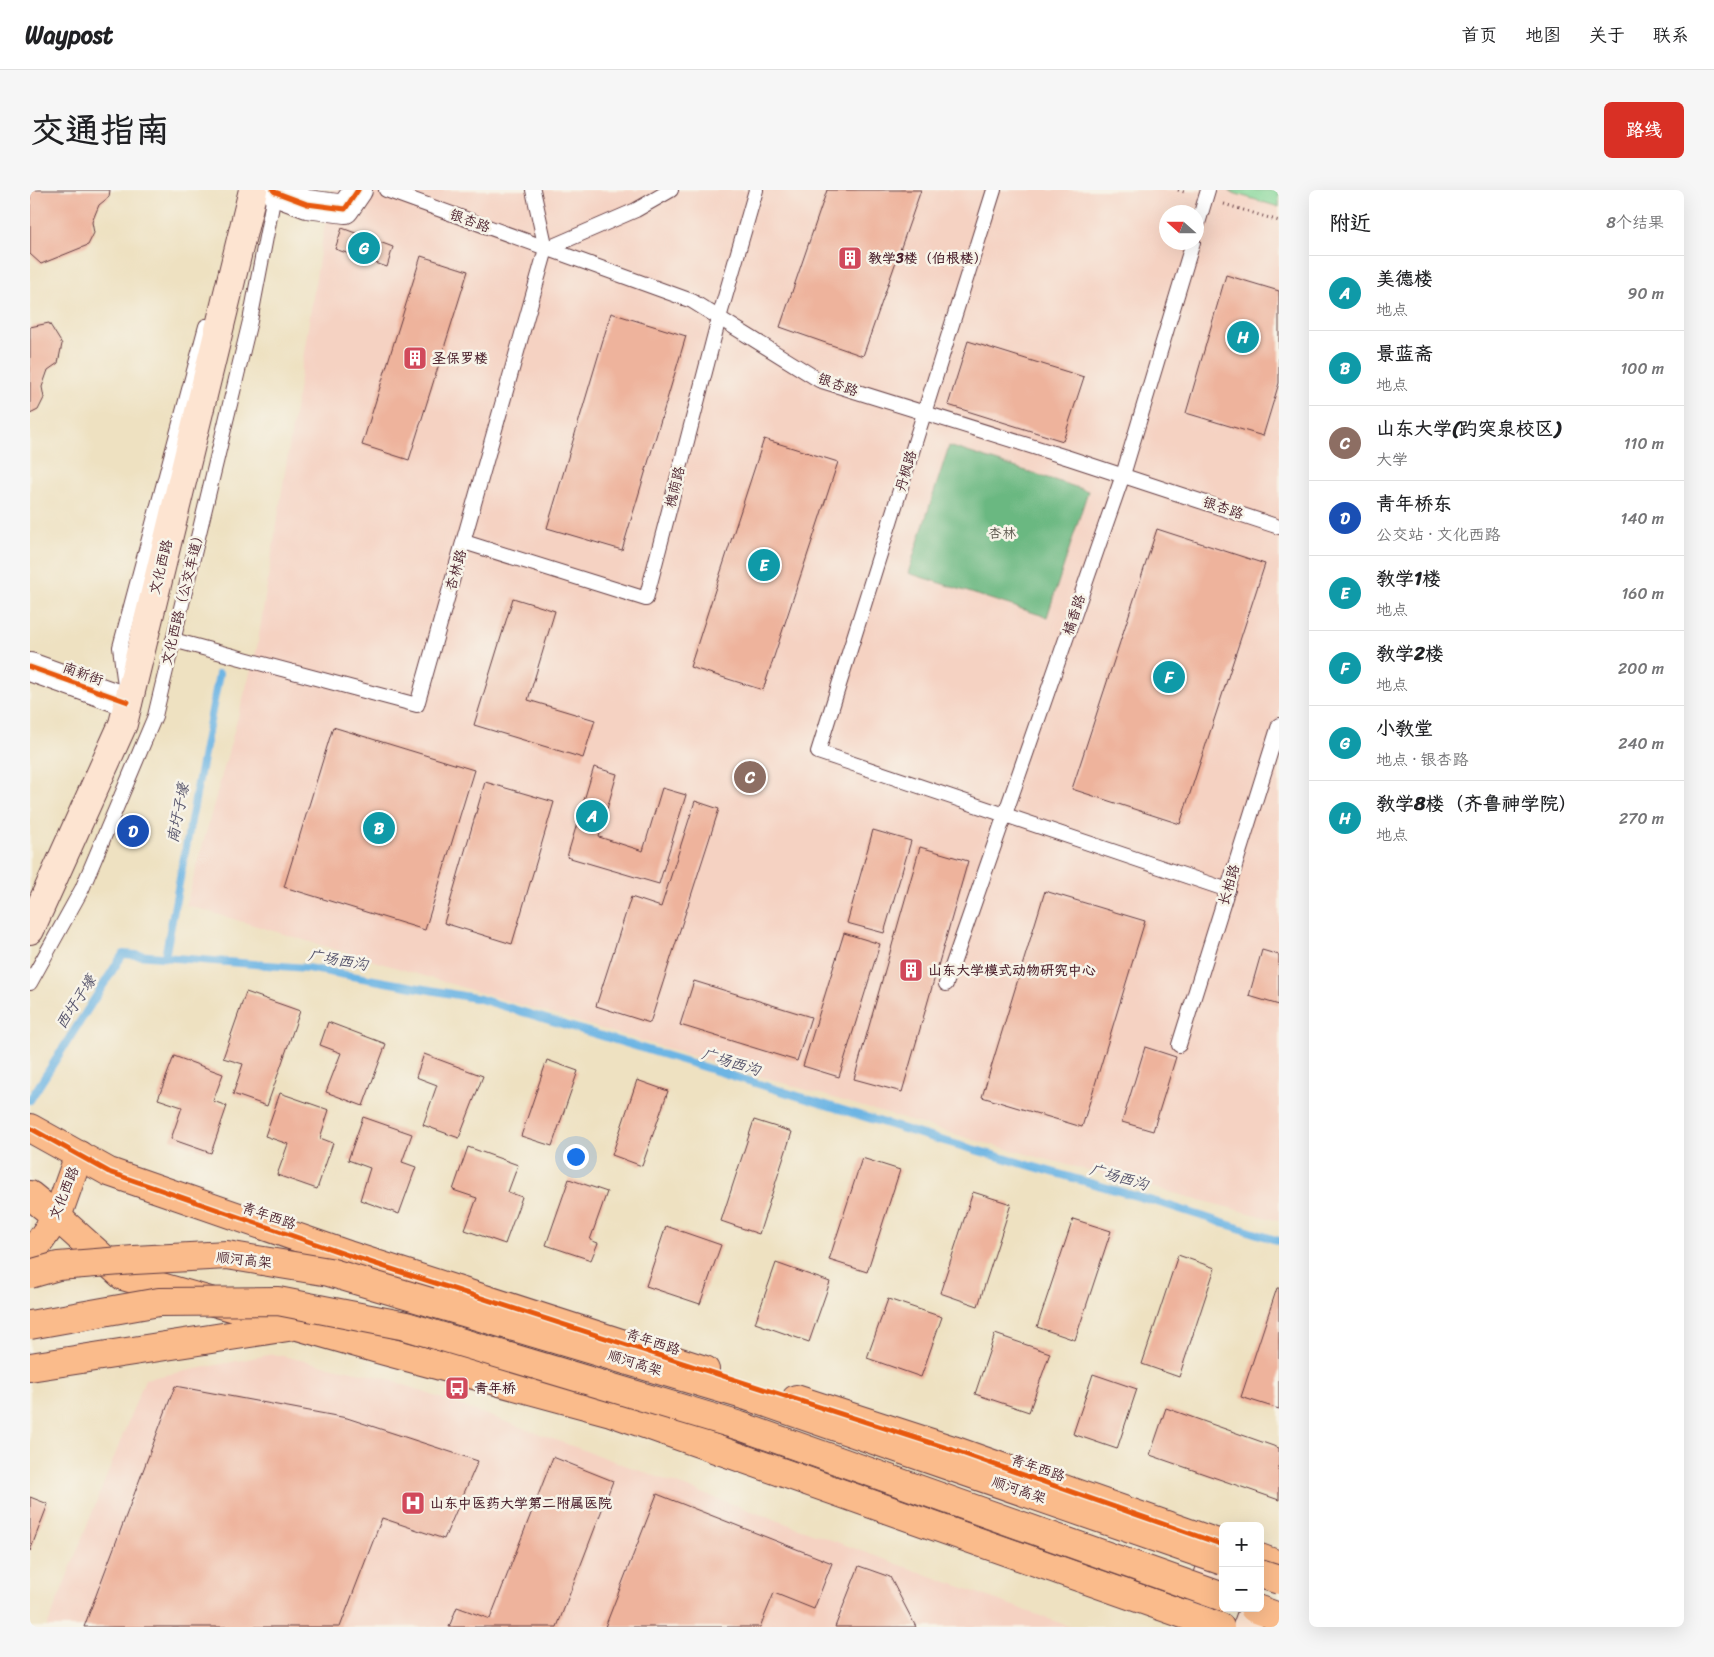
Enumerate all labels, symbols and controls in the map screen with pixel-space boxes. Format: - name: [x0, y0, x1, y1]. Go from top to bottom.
- text: Waypost: [25, 14, 113, 56]
- text: 首页: [1461, 19, 1497, 51]
- text: 地图: [1525, 19, 1561, 51]
- text: 关于: [1589, 19, 1625, 51]
- text: 联系: [1653, 19, 1689, 51]
- text: 交通指南: [30, 99, 170, 161]
- button: 路线: [1604, 102, 1684, 158]
- street label: 银杏路: [446, 202, 494, 240]
- text: 附近: [1329, 204, 1371, 242]
- north arrow: [1159, 205, 1204, 250]
- text: 8个结果: [1606, 208, 1664, 237]
- pin: G: [348, 229, 380, 267]
- building icon: 教学3楼（伯根楼）: [837, 245, 863, 271]
- place label: 教学3楼（伯根楼）: [868, 246, 988, 271]
- text: 美德楼: [1376, 262, 1433, 295]
- text: A: [1340, 279, 1350, 308]
- text: 90 m: [1628, 279, 1664, 308]
- text: 地点: [1376, 295, 1408, 324]
- pin: H: [1227, 318, 1259, 356]
- text: 景蓝斋: [1376, 337, 1433, 370]
- building icon: 圣保罗楼: [402, 345, 428, 371]
- place label: 圣保罗楼: [432, 346, 488, 371]
- text: B: [1340, 354, 1350, 383]
- text: 100 m: [1620, 354, 1664, 383]
- street label: 银杏路: [814, 366, 862, 404]
- text: 地点: [1376, 370, 1408, 399]
- text: 山东大学(趵突泉校区): [1376, 412, 1560, 445]
- text: C: [1340, 429, 1350, 458]
- text: 110 m: [1624, 429, 1664, 458]
- text: 大学: [1376, 445, 1408, 474]
- street label: 丹枫路: [888, 447, 924, 495]
- street label: 槐荫路: [658, 464, 692, 510]
- text: 青年桥东: [1376, 487, 1452, 520]
- street label: 银杏路: [1199, 490, 1247, 526]
- text: D: [1340, 504, 1350, 533]
- text: 140 m: [1621, 504, 1664, 533]
- text: 公交站 · 文化西路: [1376, 520, 1501, 549]
- park label: 杏林: [988, 521, 1017, 546]
- street label: 文化西路（公交车道）: [154, 526, 212, 668]
- street label: 文化西路: [142, 537, 180, 597]
- street label: 杏林路: [438, 546, 474, 594]
- pin: E: [748, 546, 780, 584]
- text: 教学1楼: [1376, 562, 1441, 595]
- text: E: [1341, 579, 1349, 608]
- text: 160 m: [1621, 579, 1664, 608]
- street label: 橘香路: [1055, 591, 1093, 639]
- text: 地点: [1376, 595, 1408, 624]
- text: 教学2楼: [1376, 637, 1444, 670]
- text: F: [1341, 654, 1349, 683]
- text: 200 m: [1618, 654, 1664, 683]
- street label: 南新街: [59, 655, 107, 693]
- pin: F: [1153, 658, 1185, 696]
- text: 地点: [1376, 670, 1408, 699]
- text: 小教堂: [1376, 712, 1433, 745]
- text: G: [1340, 729, 1350, 758]
- text: 240 m: [1618, 729, 1664, 758]
- text: 地点 · 银杏路: [1376, 745, 1469, 774]
- pin: C: [734, 758, 766, 796]
- water label: 南圩子壕: [160, 779, 197, 845]
- text: 教学8楼（齐鲁神学院）: [1376, 787, 1577, 820]
- pin: A: [576, 797, 608, 835]
- text: H: [1339, 804, 1351, 833]
- text: 270 m: [1619, 804, 1664, 833]
- pin: B: [363, 809, 395, 847]
- pin: D: [117, 812, 149, 850]
- text: 地点: [1376, 820, 1408, 849]
- street label: 长柏路: [1211, 861, 1247, 909]
- water label: 广场西沟: [306, 942, 372, 978]
- building icon: 山东大学模式动物研究中心: [898, 957, 924, 983]
- place label: 山东大学模式动物研究中心: [928, 958, 1096, 983]
- water label: 西圩子壕: [49, 968, 104, 1034]
- water label: 广场西沟: [699, 1041, 765, 1084]
- your location: [563, 1144, 589, 1170]
- water label: 广场西沟: [1087, 1156, 1153, 1198]
- street label: 文化西路: [42, 1162, 86, 1224]
- street label: 青年西路: [238, 1195, 300, 1237]
- street label: 顺河高架: [215, 1245, 273, 1275]
- street label: 青年西路: [623, 1321, 683, 1363]
- street label: 顺河高架: [605, 1343, 665, 1383]
- bus stop icon: 青年桥: [444, 1375, 470, 1401]
- place label: 青年桥: [474, 1376, 516, 1401]
- street label: 青年西路: [1007, 1447, 1069, 1489]
- street label: 顺河高架: [988, 1469, 1050, 1511]
- hospital icon: 山东中医药大学第二附属医院: [400, 1490, 426, 1516]
- place label: 山东中医药大学第二附属医院: [430, 1491, 612, 1516]
- map controls: [1219, 1522, 1264, 1612]
- button: +: [1219, 1522, 1264, 1567]
- button: −: [1219, 1567, 1264, 1612]

